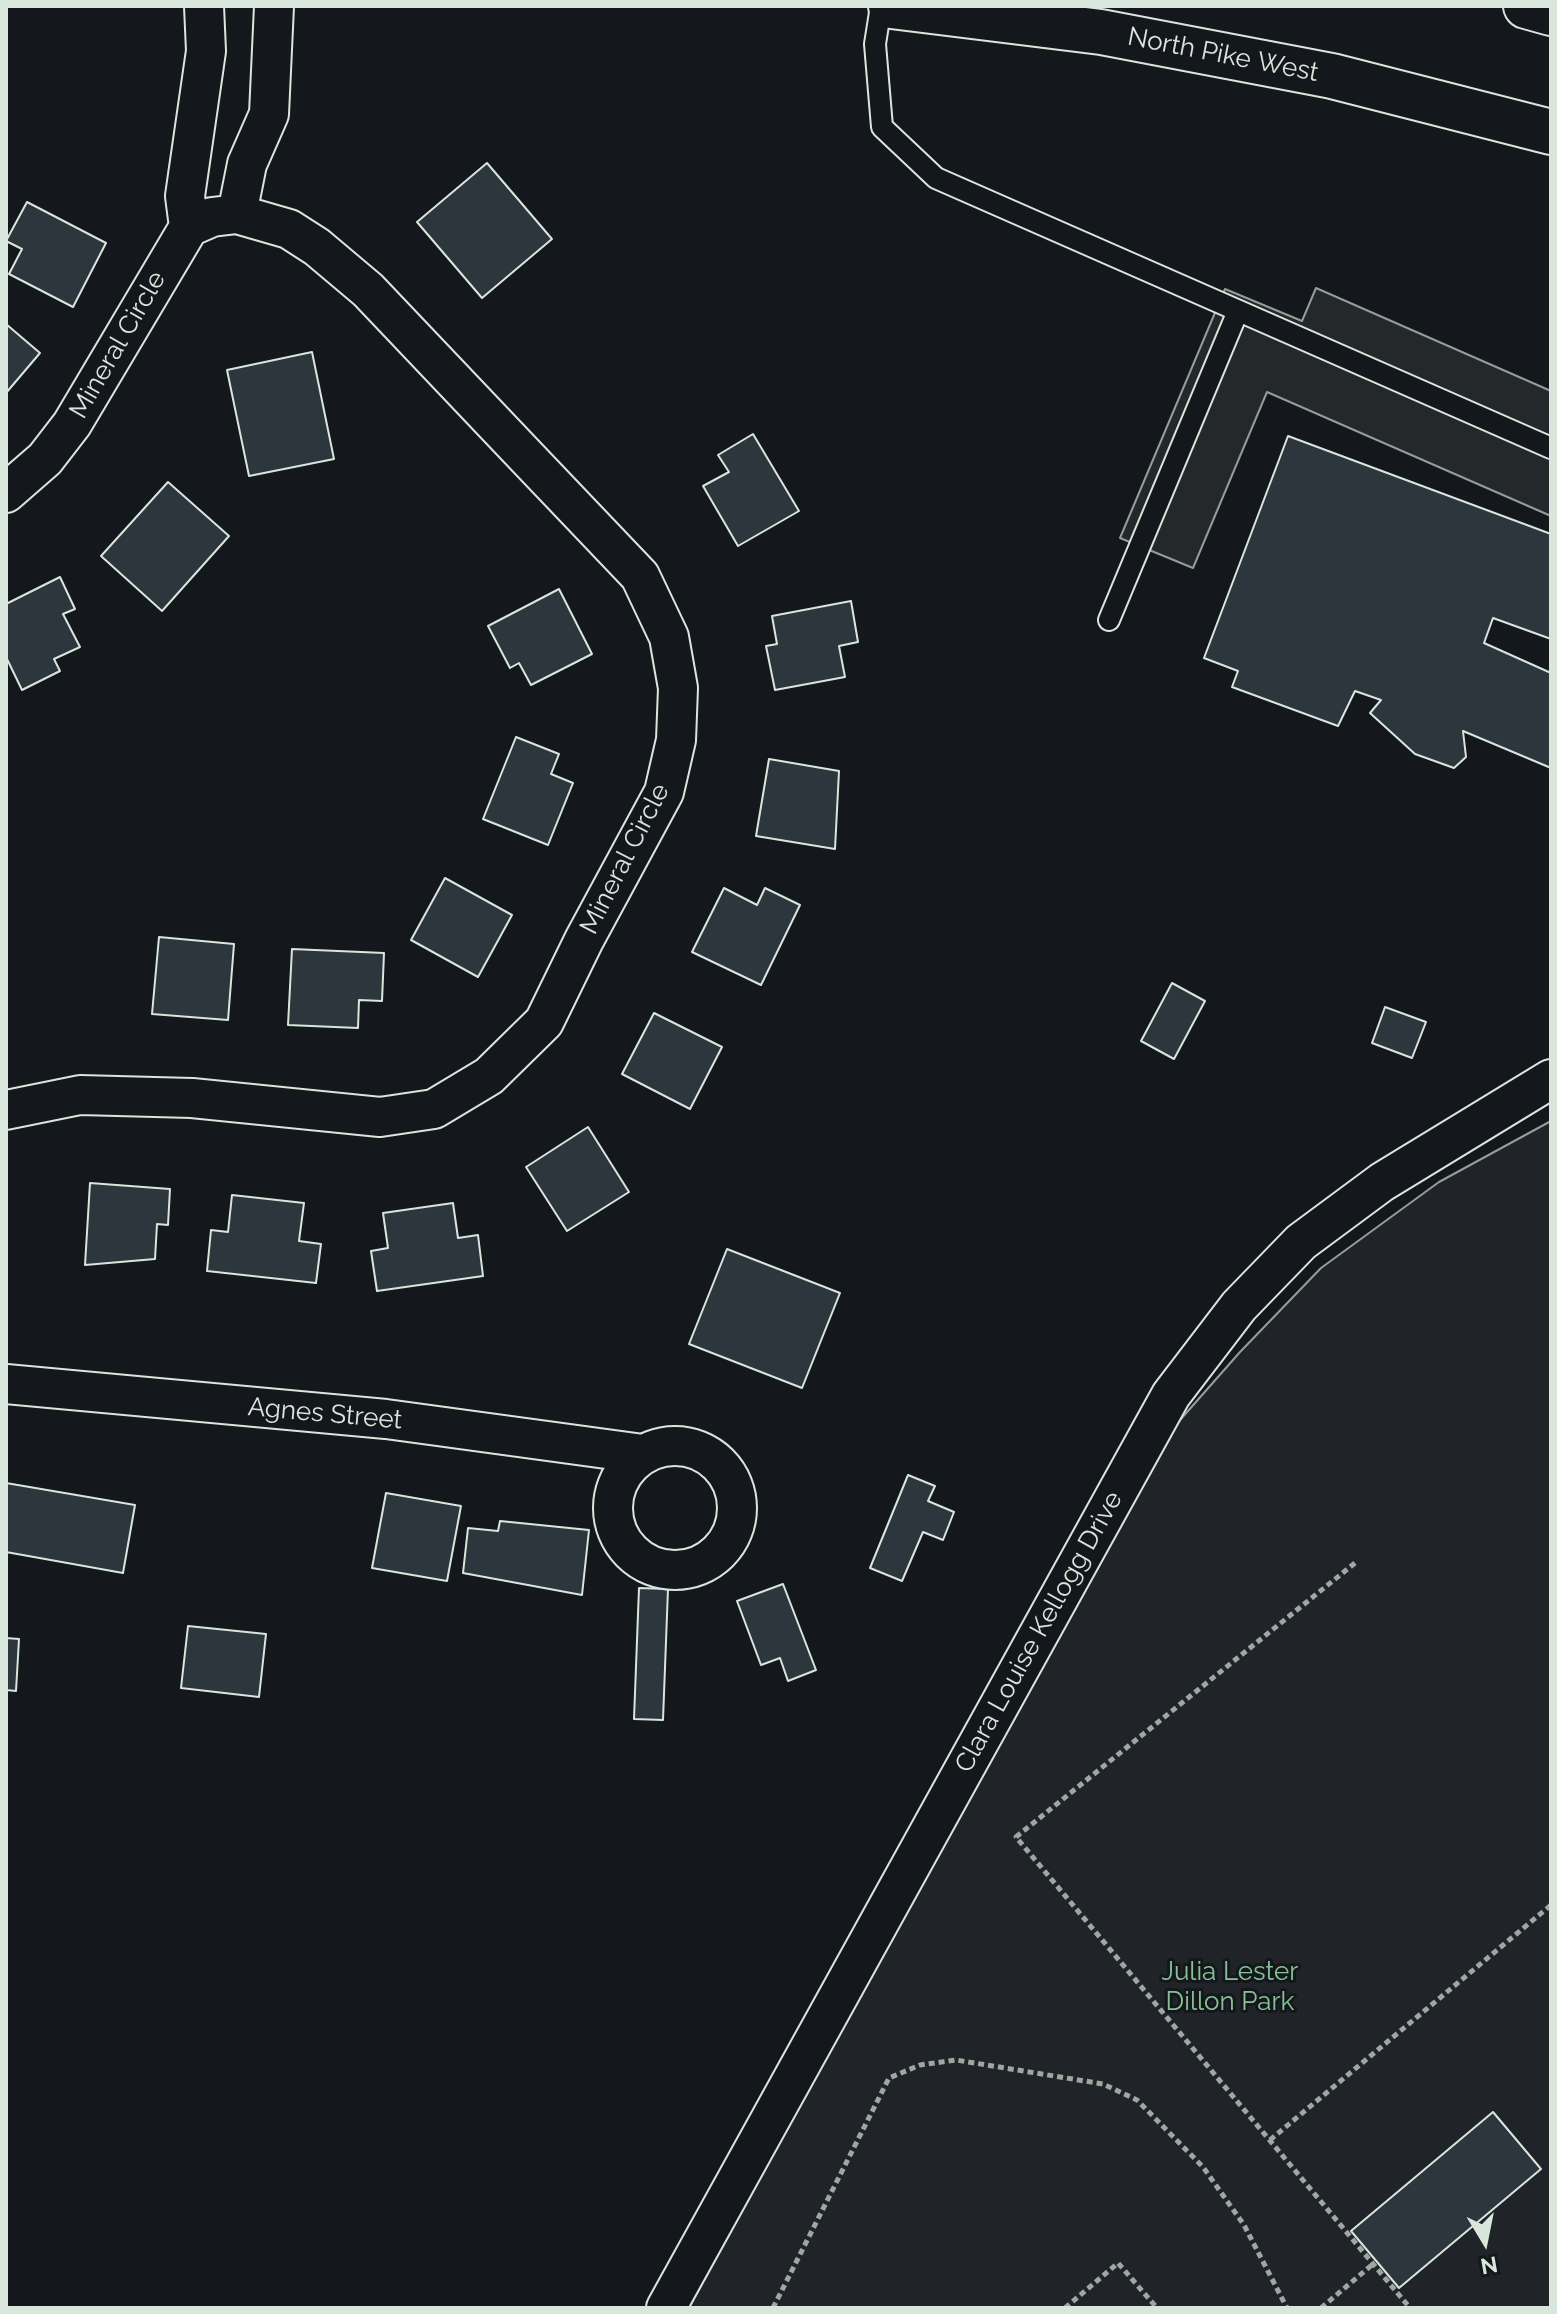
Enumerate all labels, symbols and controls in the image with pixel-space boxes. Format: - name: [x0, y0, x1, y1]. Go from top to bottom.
- street label: North Pike West: [1125, 21, 1321, 89]
- street label: Mineral Circle: [63, 266, 173, 424]
- street label: Mineral Circle: [574, 779, 676, 939]
- street label: Agnes Street: [246, 1392, 404, 1436]
- street label: Clara Louise Kellogg Drive: [949, 1486, 1129, 1778]
- park label: Julia Lester Dillon Park: [1162, 1956, 1298, 2018]
- north arrow: [1445, 2202, 1525, 2282]
- text: N: [1479, 2251, 1500, 2280]

